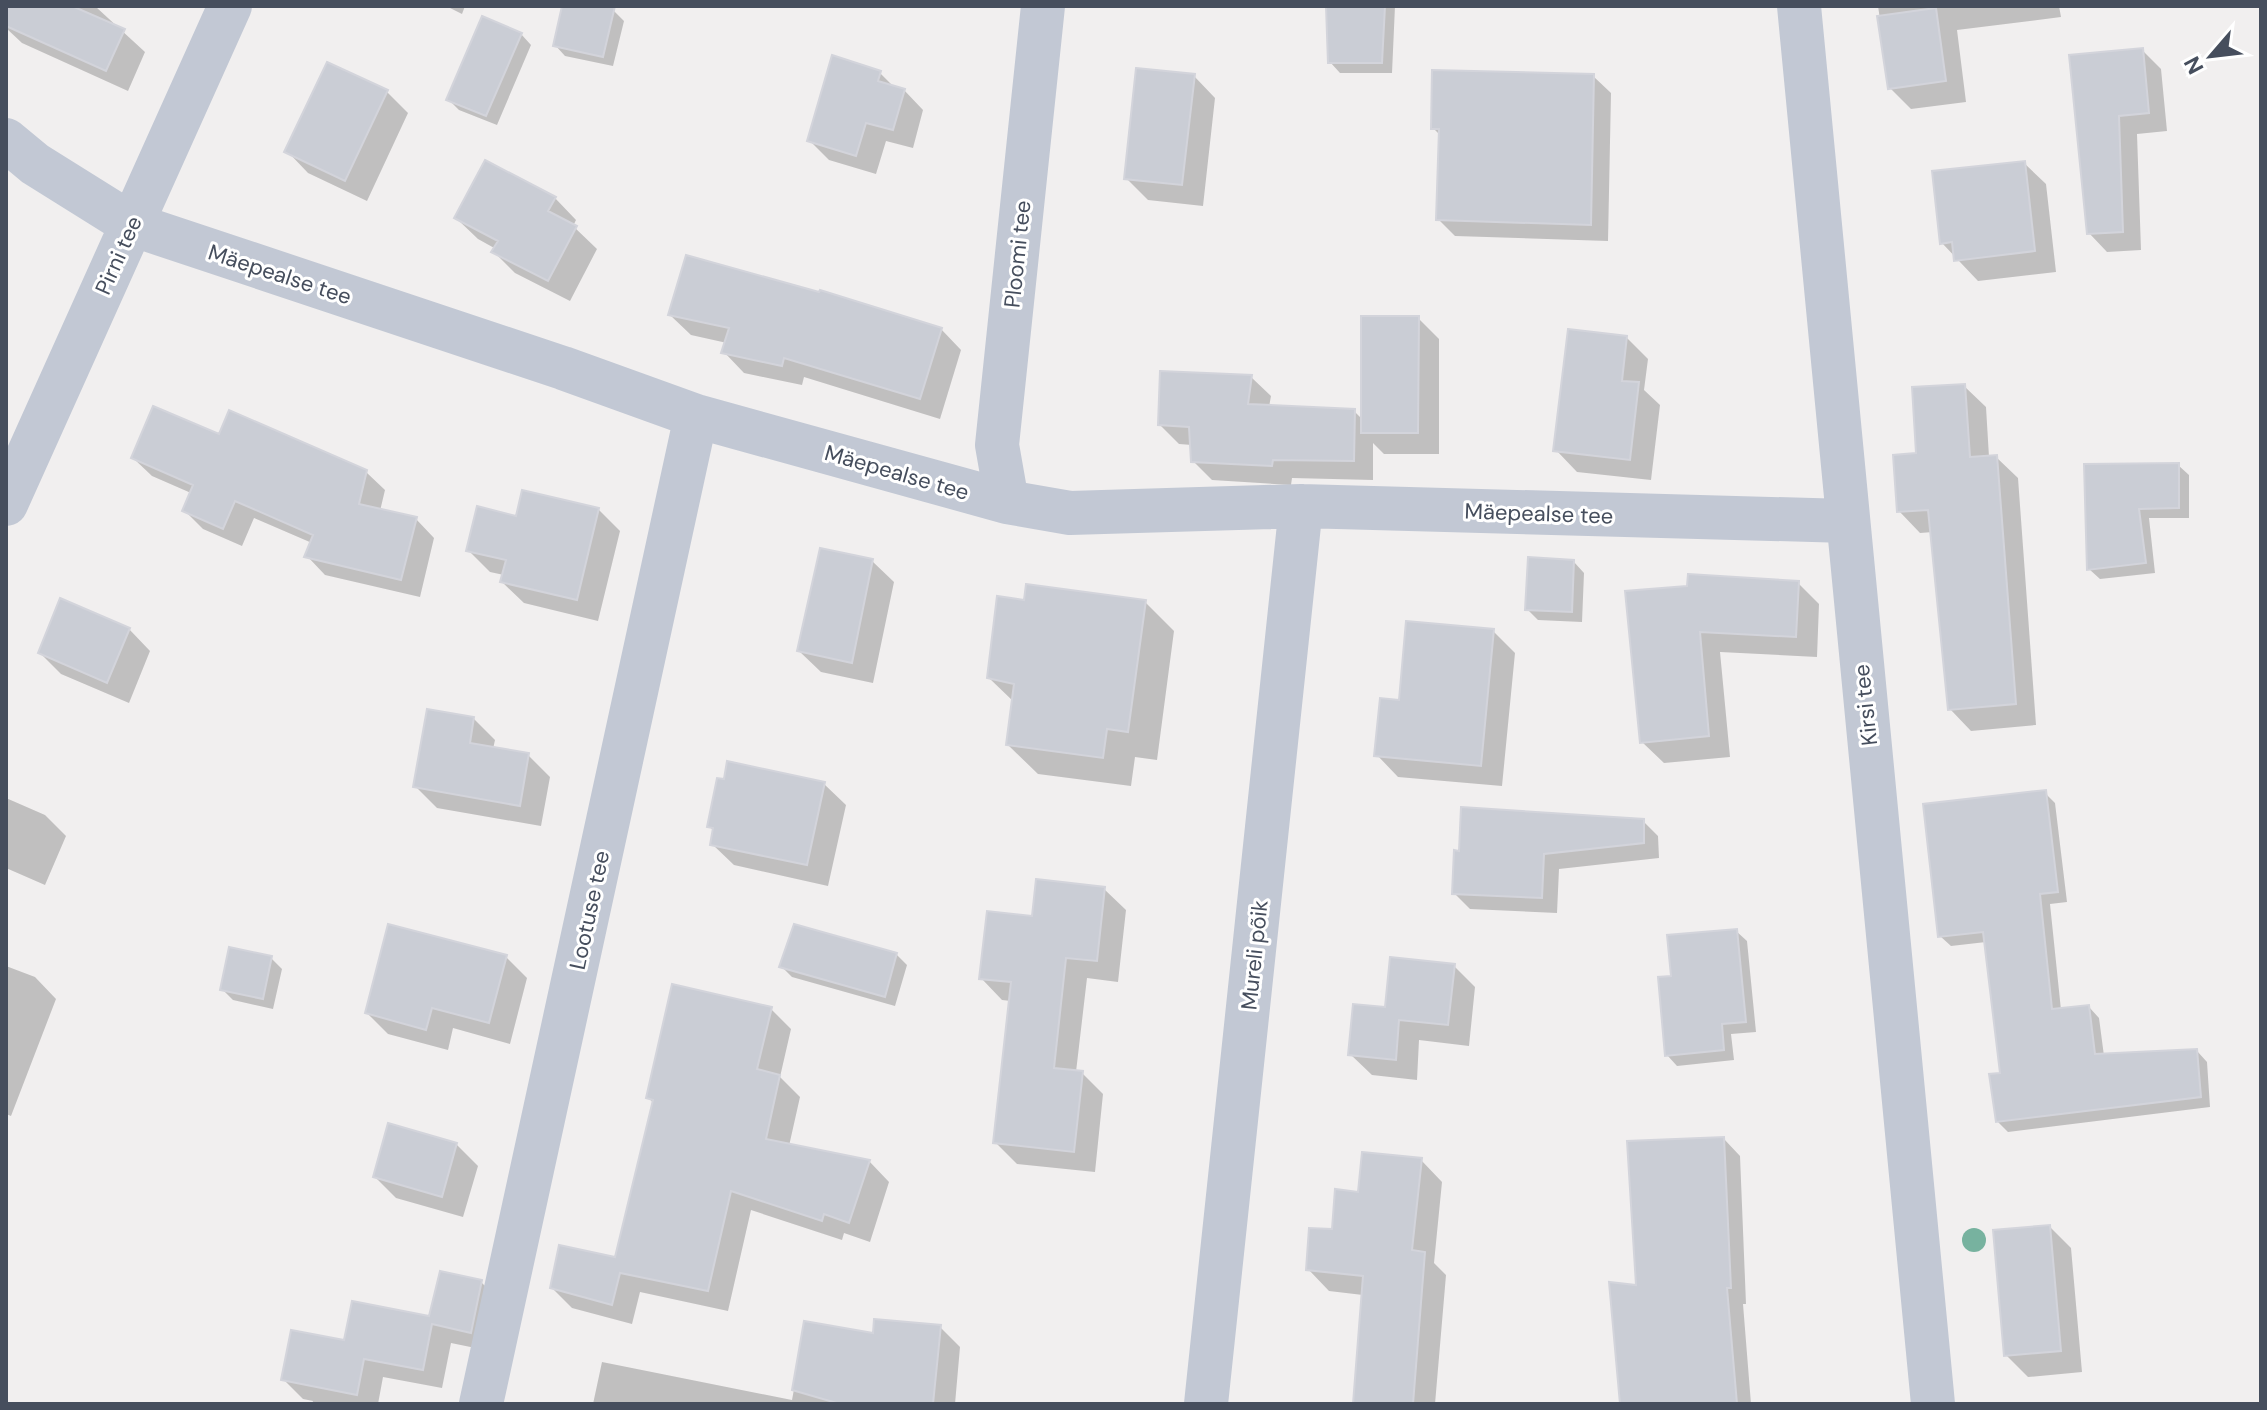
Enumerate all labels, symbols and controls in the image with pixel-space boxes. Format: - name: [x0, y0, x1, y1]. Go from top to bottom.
- north arrow: [2171, 16, 2251, 96]
- text: N: [2177, 51, 2210, 79]
- street label: Ploomi tee: [997, 199, 1038, 309]
- street label: Pirni tee: [88, 211, 149, 299]
- street label: Mäepealse tee: [205, 238, 355, 311]
- street label: Mäepealse tee: [821, 438, 972, 507]
- street label: Mäepealse tee: [1464, 496, 1614, 531]
- street label: Kirsi tee: [1847, 663, 1884, 747]
- street label: Lootuse tee: [563, 848, 616, 972]
- street label: Mureli põik: [1234, 899, 1275, 1012]

